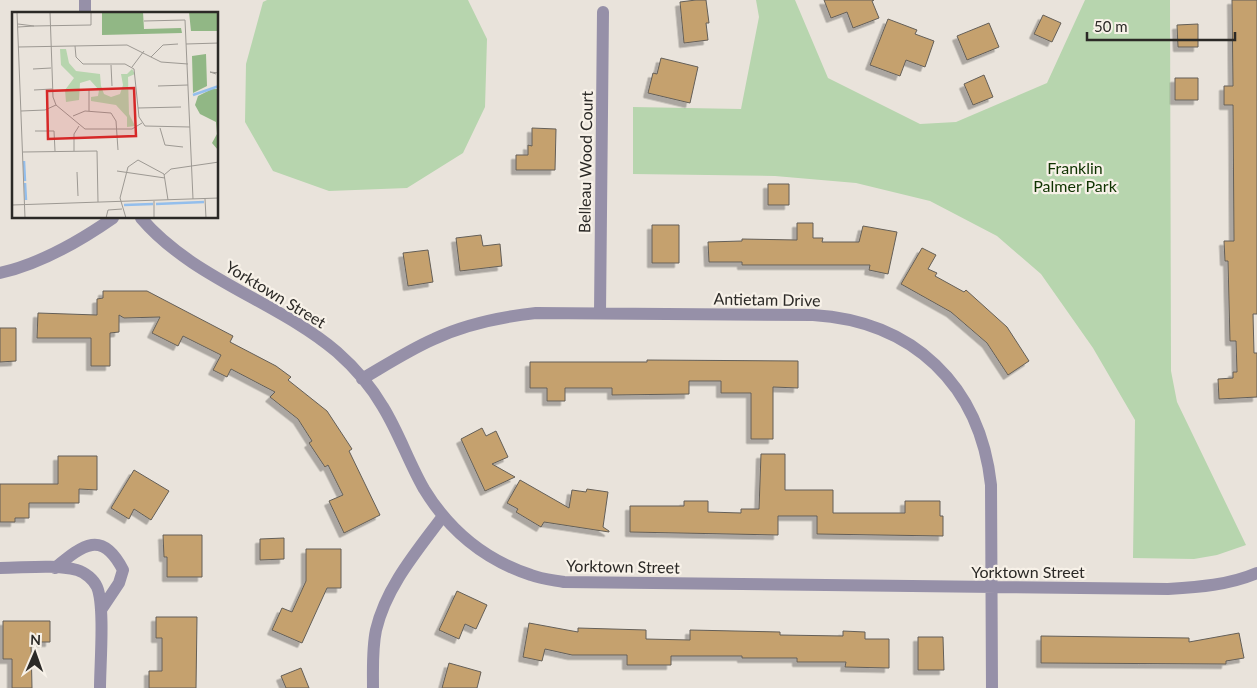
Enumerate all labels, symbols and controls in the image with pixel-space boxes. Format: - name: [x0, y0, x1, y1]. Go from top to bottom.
- scale bar: [1087, 10, 1234, 42]
- inset map: [12, 12, 219, 219]
- text: 50 m: [1094, 17, 1128, 35]
- street label: Belleau Wood Court: [574, 90, 596, 233]
- park label: Franklin Palmer Park: [1033, 158, 1118, 195]
- street label: Yorktown Street: [222, 257, 330, 332]
- street label: Antietam Drive: [713, 289, 821, 309]
- street label: Yorktown Street: [566, 556, 680, 576]
- street label: Yorktown Street: [971, 562, 1085, 581]
- north arrow: [10, 628, 60, 678]
- text: N: [30, 631, 41, 648]

